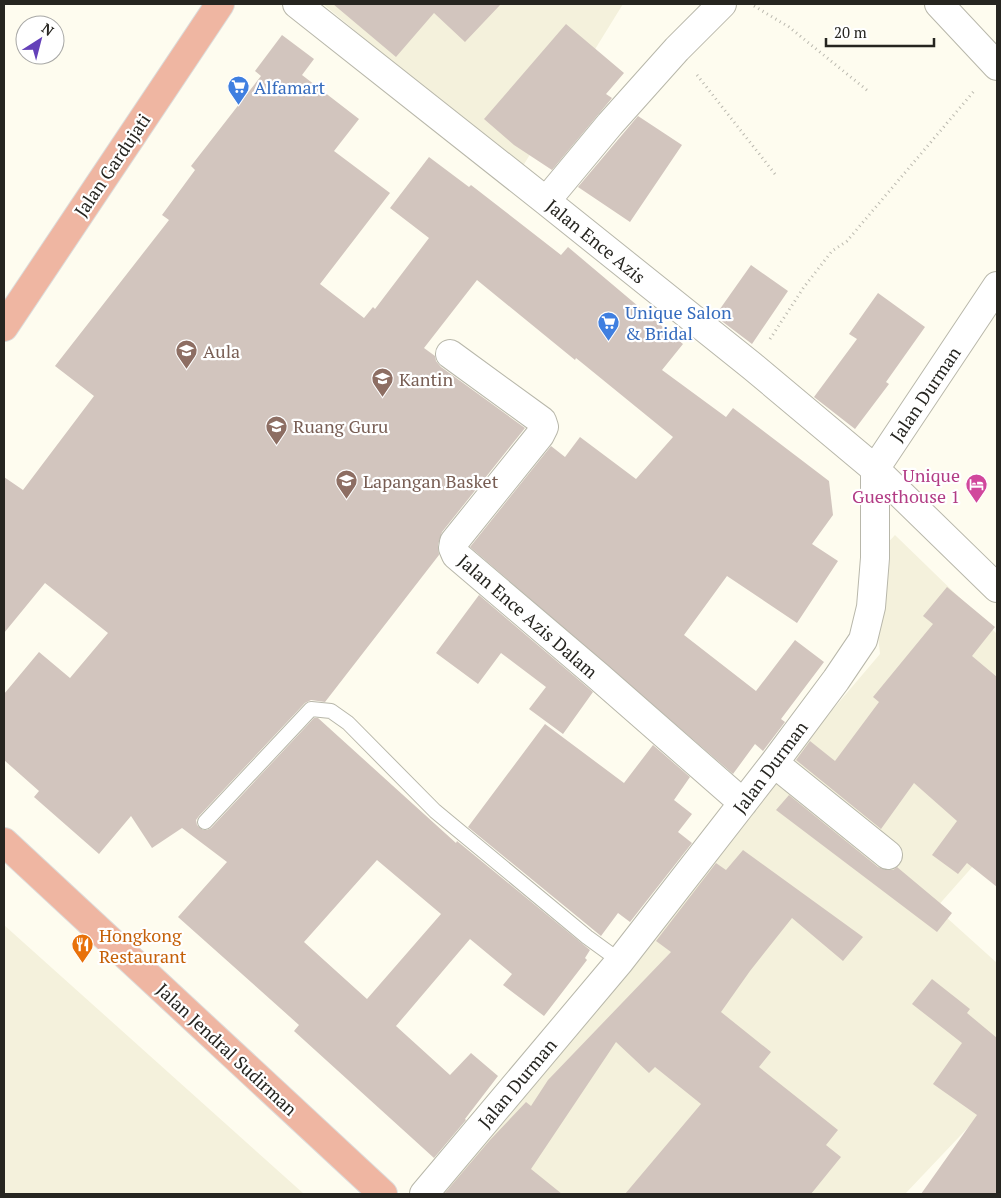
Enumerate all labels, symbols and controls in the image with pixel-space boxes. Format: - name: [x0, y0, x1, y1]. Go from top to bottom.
- north arrow: [15, 15, 65, 65]
- scale bar: [826, 15, 934, 47]
- text: N: [38, 18, 58, 40]
- text: 20 m: [834, 22, 867, 42]
- supermarket icon: Alfamart: [226, 75, 250, 106]
- place label: Alfamart: [254, 75, 325, 99]
- street label: Jalan Gardujati: [69, 109, 155, 221]
- street label: Jalan Ence Azis: [541, 193, 651, 289]
- place label: Unique Salon & Bridal: [625, 300, 732, 345]
- supermarket icon: Unique Salon & Bridal: [597, 310, 621, 341]
- school or university icon: Aula: [175, 339, 199, 370]
- place label: Aula: [203, 339, 240, 363]
- street label: Jalan Durman: [884, 341, 966, 446]
- school or university icon: Kantin: [371, 367, 395, 398]
- place label: Kantin: [399, 367, 454, 391]
- school or university icon: Ruang Guru: [265, 414, 289, 445]
- place label: Ruang Guru: [293, 414, 388, 438]
- place label: Unique Guesthouse 1: [852, 463, 960, 508]
- school or university icon: Lapangan Basket: [335, 469, 359, 500]
- place label: Lapangan Basket: [363, 469, 499, 493]
- hotel icon: Unique Guesthouse 1: [964, 473, 988, 504]
- street label: Jalan Ence Azis Dalam: [453, 549, 603, 684]
- street label: Jalan Durman: [727, 716, 813, 818]
- place label: Hongkong Restaurant: [99, 923, 187, 968]
- restaurant icon: Hongkong Restaurant: [71, 933, 95, 964]
- street label: Jalan Jendral Sudirman: [151, 977, 303, 1121]
- street label: Jalan Durman: [472, 1033, 562, 1133]

